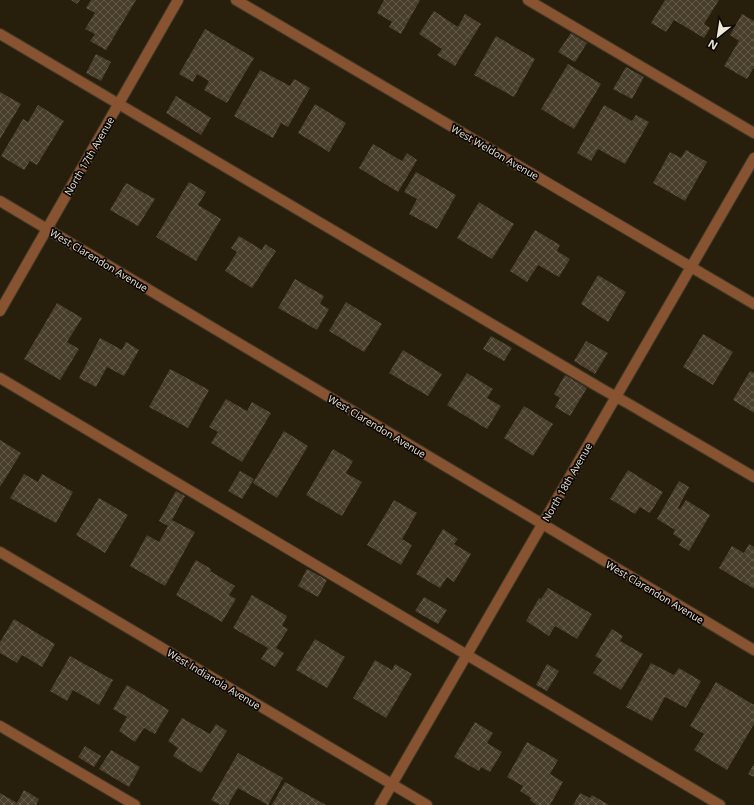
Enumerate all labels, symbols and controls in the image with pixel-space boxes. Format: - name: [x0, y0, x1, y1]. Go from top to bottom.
- north arrow: [698, 16, 738, 56]
- text: N: [705, 36, 720, 54]
- street label: North 17th Avenue: [61, 114, 117, 198]
- street label: West Weldon Avenue: [449, 121, 542, 183]
- street label: West Clarendon Avenue: [48, 225, 151, 295]
- street label: West Clarendon Avenue: [326, 391, 429, 461]
- street label: North 18th Avenue: [539, 440, 595, 524]
- street label: West Clarendon Avenue: [604, 557, 707, 627]
- street label: West Indianola Avenue: [165, 646, 264, 713]

